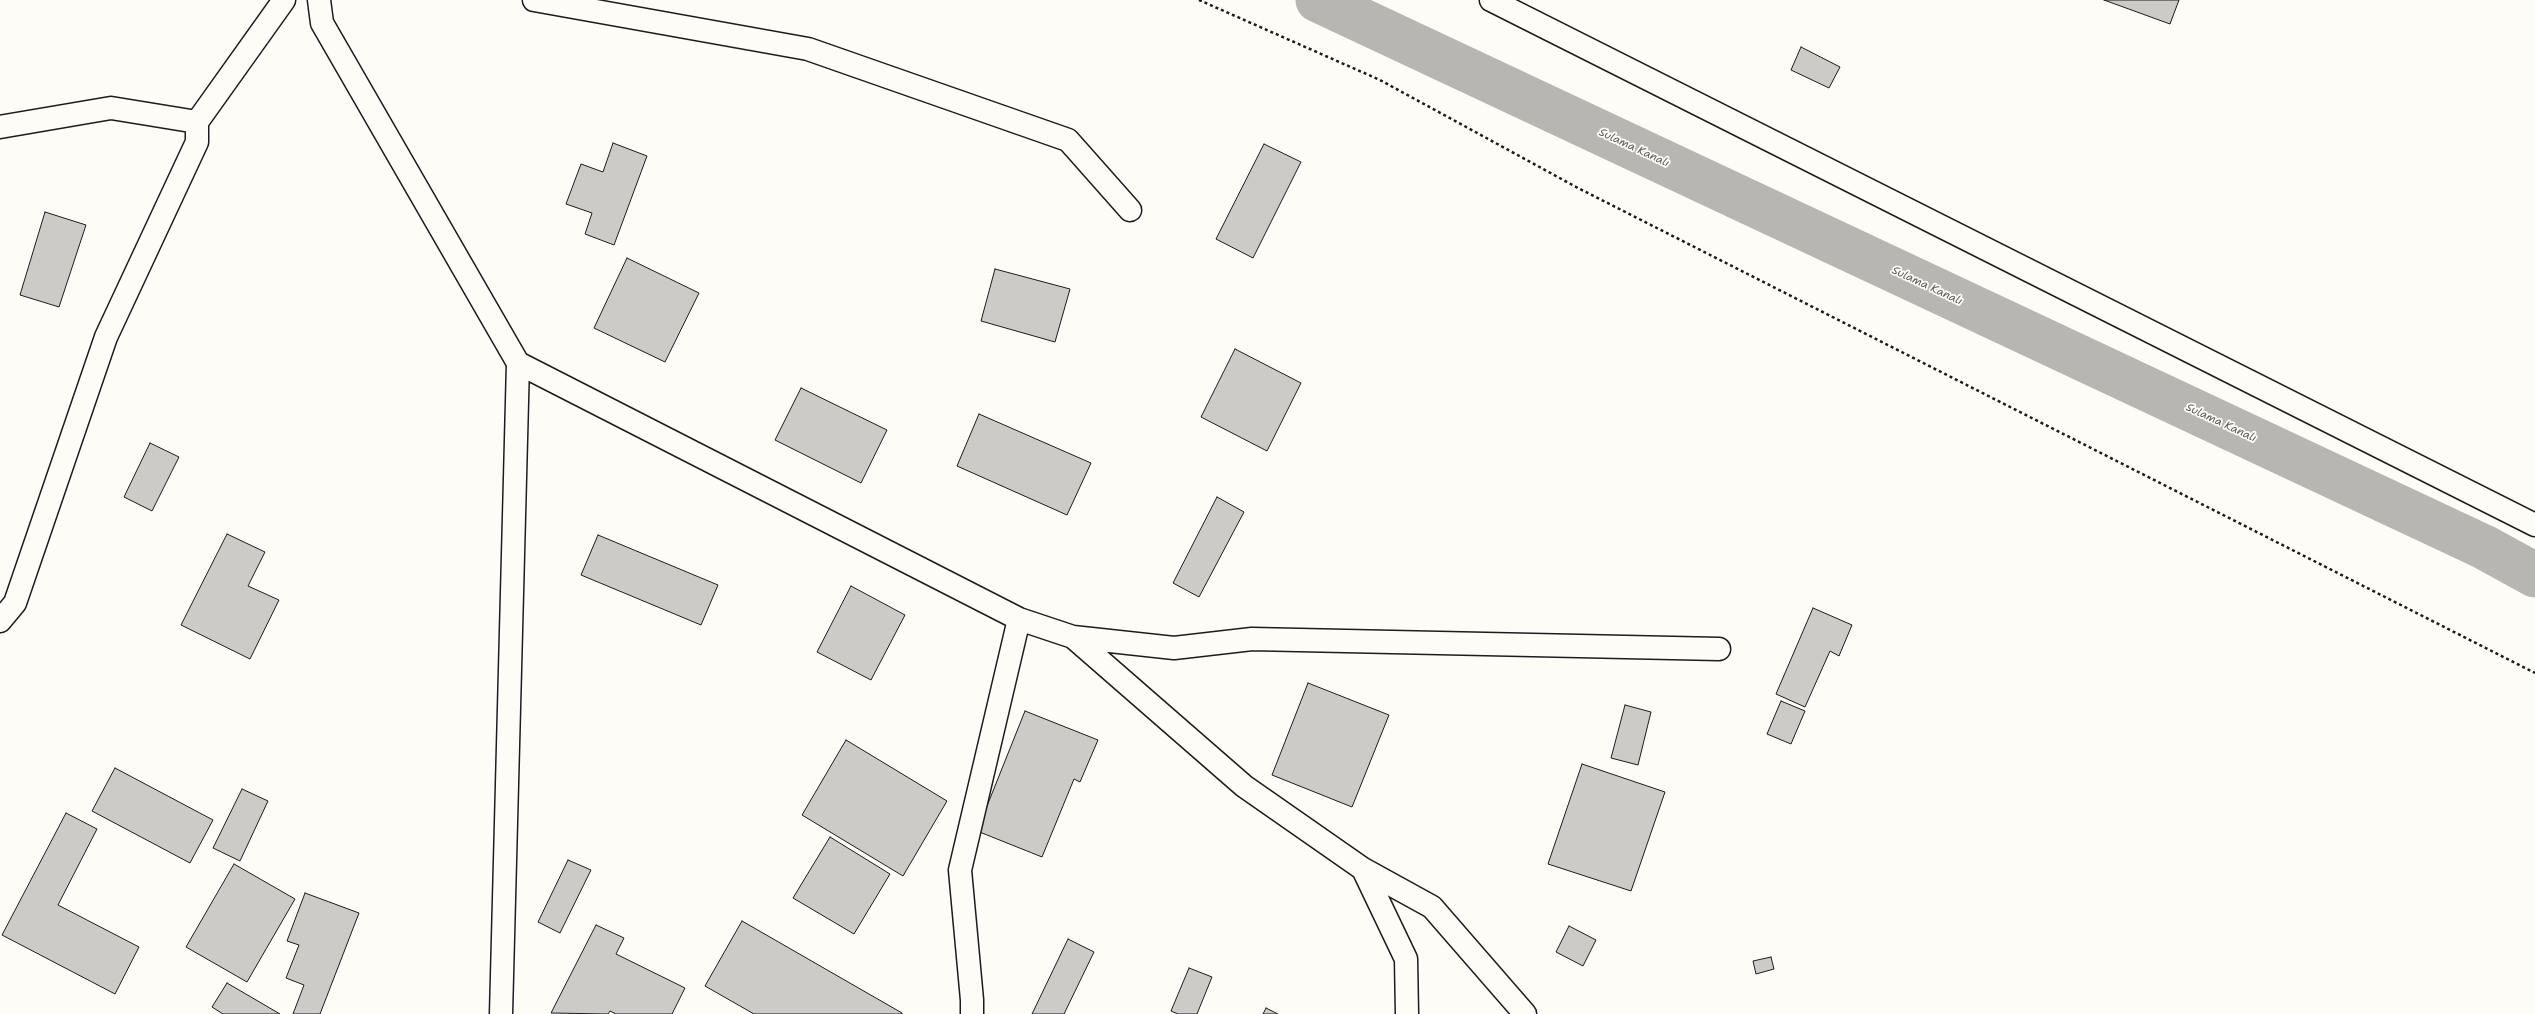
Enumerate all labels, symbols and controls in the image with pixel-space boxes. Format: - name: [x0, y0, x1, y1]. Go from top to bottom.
- water label: Sulama Kanalı: [1597, 126, 1671, 170]
- water label: Sulama Kanalı: [1890, 264, 1964, 308]
- water label: Sulama Kanalı: [2184, 401, 2258, 445]

